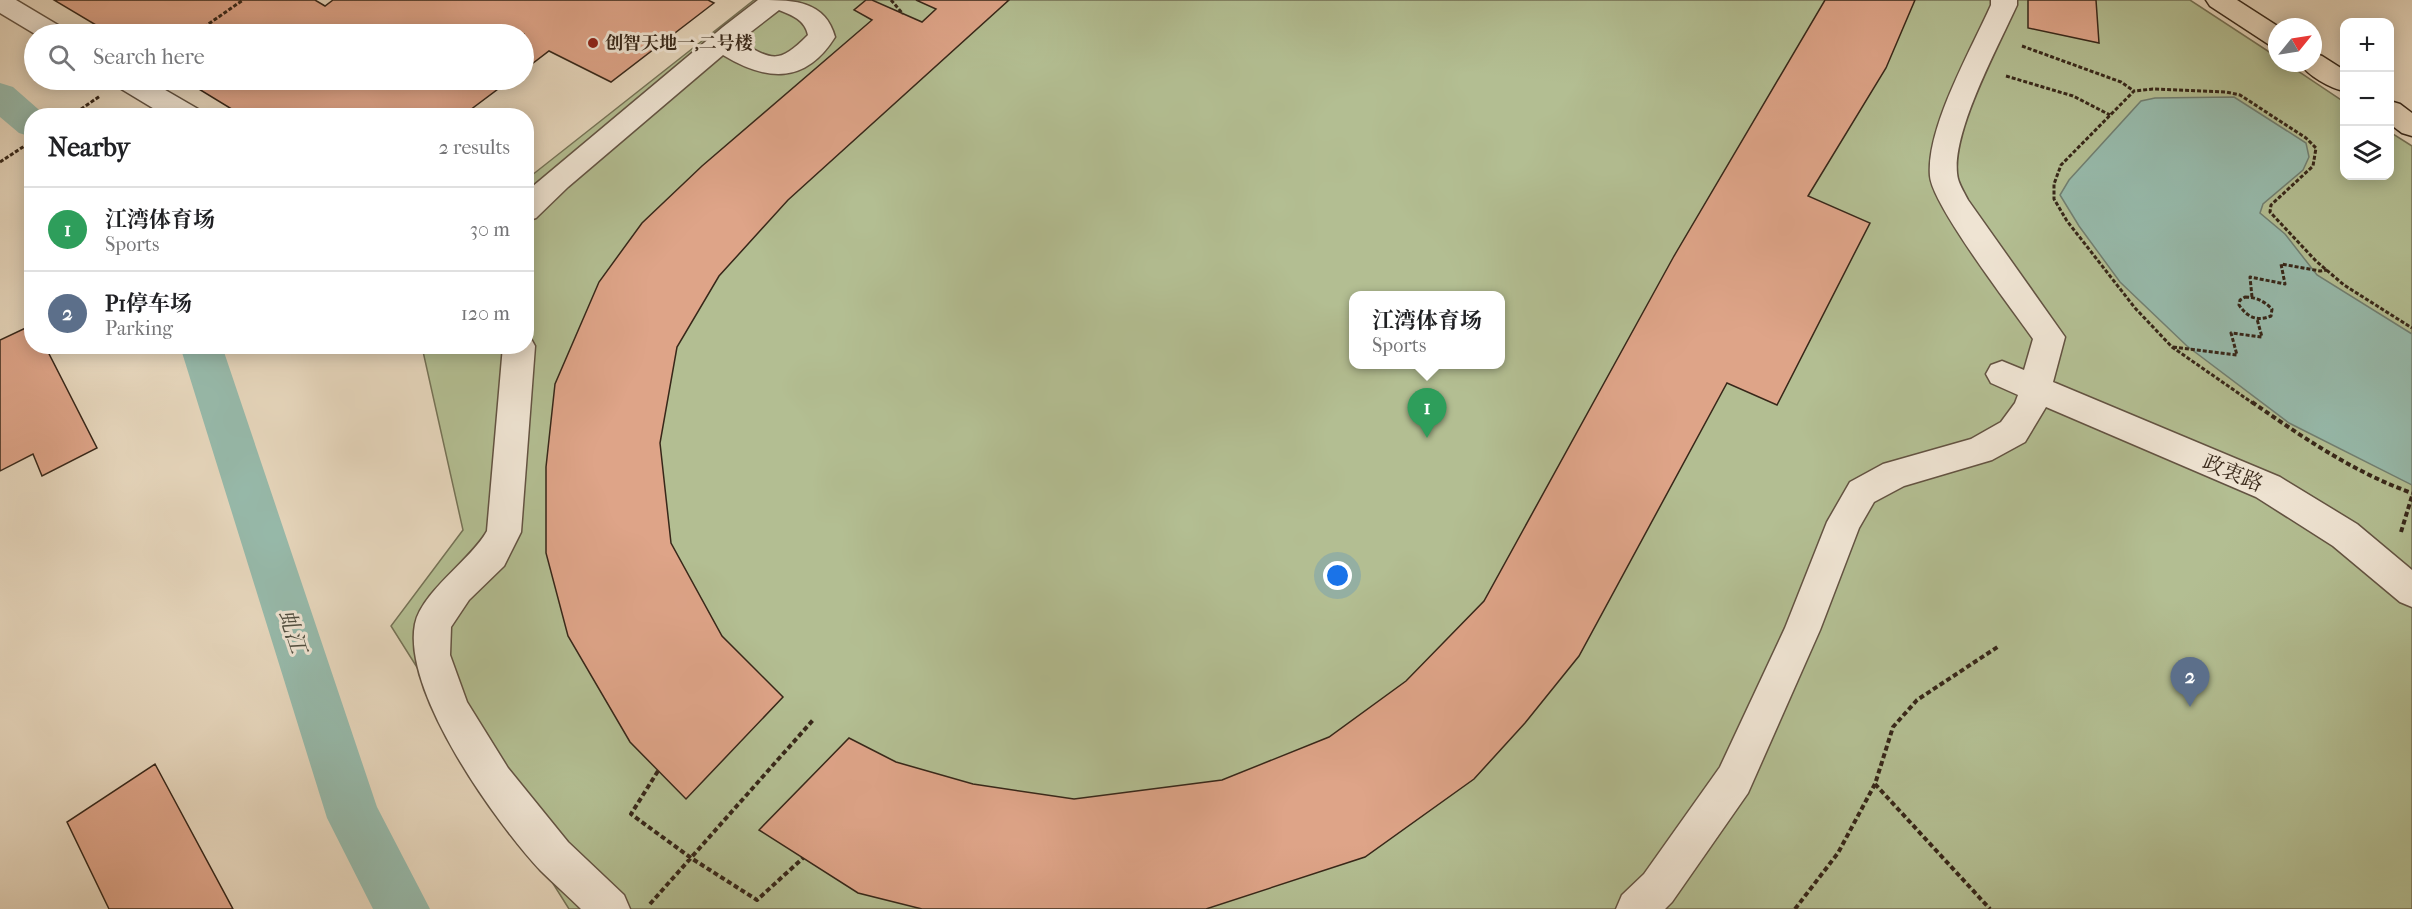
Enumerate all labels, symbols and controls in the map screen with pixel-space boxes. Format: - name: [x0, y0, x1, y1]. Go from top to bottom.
- north arrow: [2268, 18, 2322, 72]
- map controls: [2340, 18, 2394, 180]
- button: +: [2340, 18, 2394, 72]
- search box: [24, 24, 534, 90]
- place label: 创智天地一,二号楼: [605, 33, 753, 54]
- marker: 创智天地一,二号楼: [586, 36, 600, 50]
- icon: search: [45, 41, 78, 74]
- text: Search here: [93, 44, 205, 70]
- button: −: [2340, 72, 2394, 126]
- button: layers: [2340, 126, 2394, 180]
- text: Nearby: [48, 132, 130, 163]
- text: 2 results: [439, 136, 510, 159]
- text: 江湾体育场: [105, 207, 215, 233]
- text: 1: [64, 218, 71, 241]
- text: 30 m: [470, 218, 510, 241]
- text: Sports: [105, 233, 159, 256]
- text: P1停车场: [105, 291, 192, 317]
- popup: [1349, 291, 1505, 369]
- text: 2: [62, 302, 73, 325]
- text: 120 m: [461, 302, 510, 325]
- text: 江湾体育场: [1372, 308, 1482, 334]
- text: Parking: [105, 317, 173, 340]
- text: Sports: [1372, 334, 1426, 357]
- pin: 1: [1408, 388, 1446, 438]
- street label: 政衷路: [2199, 450, 2267, 496]
- your location: [1323, 561, 1352, 590]
- water label: 虬江: [273, 606, 312, 659]
- pin: 2: [2170, 658, 2210, 707]

